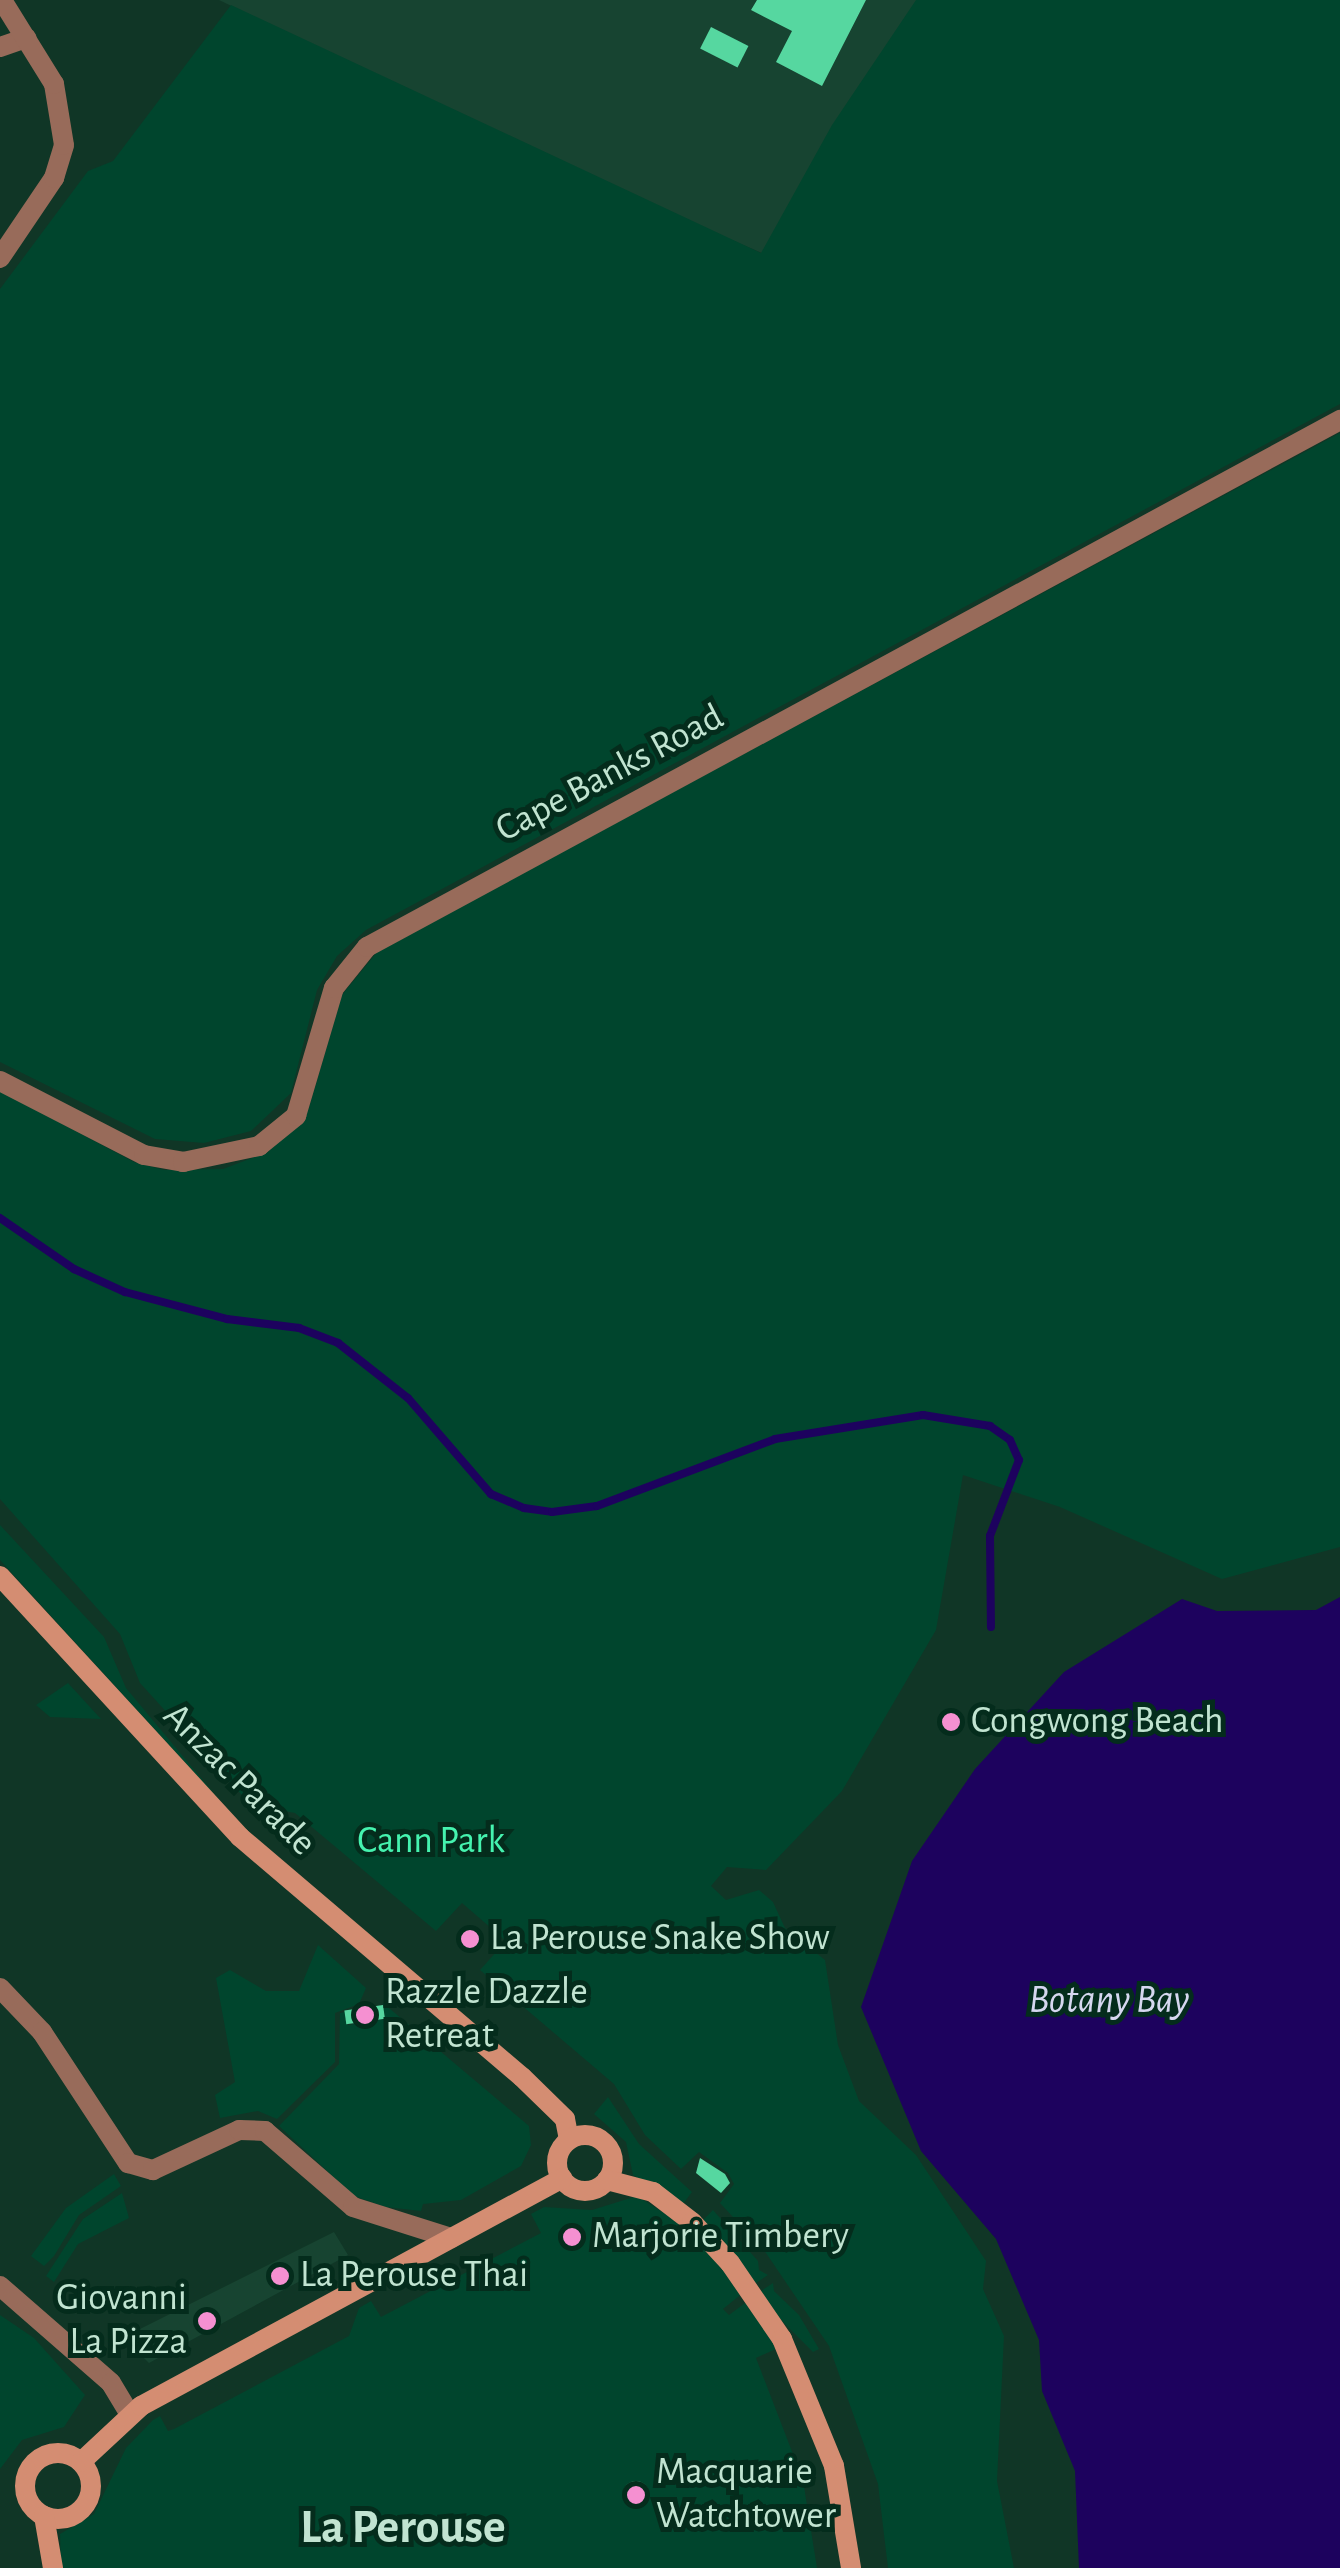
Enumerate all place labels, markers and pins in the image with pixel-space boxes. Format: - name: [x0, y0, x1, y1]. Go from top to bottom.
- place label: Congwong Beach: [971, 1699, 1224, 1745]
- marker: Congwong Beach: [940, 1711, 962, 1733]
- place label: La Perouse Snake Show: [490, 1916, 830, 1962]
- marker: La Perouse Snake Show: [459, 1928, 481, 1950]
- place label: Razzle Dazzle Retreat: [385, 1970, 588, 2060]
- marker: Razzle Dazzle Retreat: [354, 2004, 376, 2026]
- place label: Marjorie Timbery: [592, 2214, 849, 2260]
- marker: Marjorie Timbery: [561, 2226, 583, 2248]
- place label: La Perouse Thai: [300, 2253, 528, 2299]
- marker: La Perouse Thai: [269, 2265, 291, 2287]
- place label: Giovanni La Pizza: [56, 2276, 187, 2366]
- marker: Giovanni La Pizza: [196, 2310, 218, 2332]
- place label: Macquarie Watchtower: [656, 2450, 836, 2540]
- marker: Macquarie Watchtower: [625, 2484, 647, 2506]

